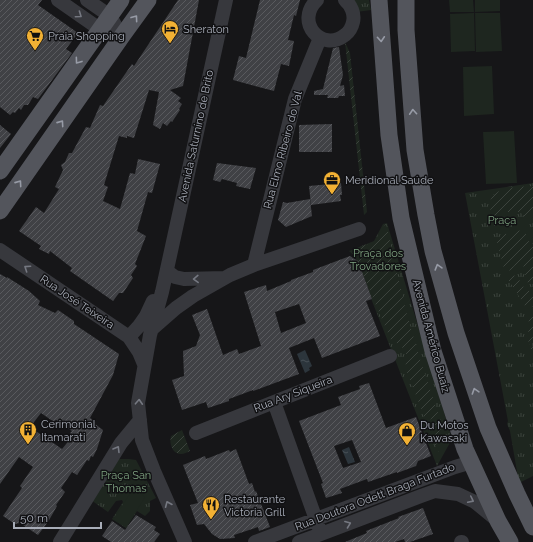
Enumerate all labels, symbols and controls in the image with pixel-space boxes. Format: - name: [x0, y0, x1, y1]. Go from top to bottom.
- one-way arrow: [75, 10, 82, 17]
- one-way arrow: [130, 15, 138, 22]
- hotel icon: Sheraton: [160, 19, 180, 44]
- place label: Sheraton: [183, 23, 229, 36]
- supermarket icon: Praia Shopping: [25, 26, 45, 51]
- place label: Praia Shopping: [48, 30, 125, 43]
- one-way arrow: [377, 36, 386, 42]
- one-way arrow: [76, 57, 83, 64]
- street label: Avenida Saturnino de Brito: [176, 68, 216, 203]
- street label: Rua Elmo Ribeiro do Val: [261, 90, 305, 210]
- one-way arrow: [408, 109, 417, 115]
- one-way arrow: [56, 120, 63, 127]
- office icon: Meridional Saúde: [322, 170, 342, 195]
- place label: Meridional Saúde: [345, 174, 434, 187]
- one-way arrow: [14, 180, 21, 187]
- park label: Praça: [488, 214, 516, 227]
- park label: Praça dos Trovadores: [350, 247, 406, 273]
- one-way arrow: [434, 263, 443, 270]
- one-way arrow: [24, 265, 31, 273]
- street label: Rua José Teixeira: [38, 272, 116, 332]
- one-way arrow: [193, 274, 199, 283]
- street label: Avenida Américo Buaiz: [410, 278, 453, 395]
- street label: Rua Ary Siqueira: [252, 373, 334, 415]
- one-way arrow: [471, 388, 480, 395]
- one-way arrow: [134, 399, 143, 405]
- place label: Cerimonial Itamarati: [41, 418, 96, 444]
- place label: Du Motos Kawasaki: [420, 419, 469, 445]
- building icon: Cerimonial Itamarati: [18, 420, 38, 445]
- shop icon: Du Motos Kawasaki: [397, 421, 417, 446]
- one-way arrow: [112, 446, 119, 453]
- street label: Rua Doutora Odett Braga Furtado: [293, 460, 457, 534]
- park label: Praça San Thomas: [101, 469, 151, 495]
- place label: Restaurante Victoria Grill: [224, 493, 286, 519]
- restaurant icon: Restaurante Victoria Grill: [201, 495, 221, 520]
- one-way arrow: [467, 495, 474, 503]
- one-way arrow: [165, 500, 173, 508]
- scale bar: [14, 504, 101, 530]
- text: 50 m: [20, 511, 48, 525]
- one-way arrow: [345, 520, 352, 528]

